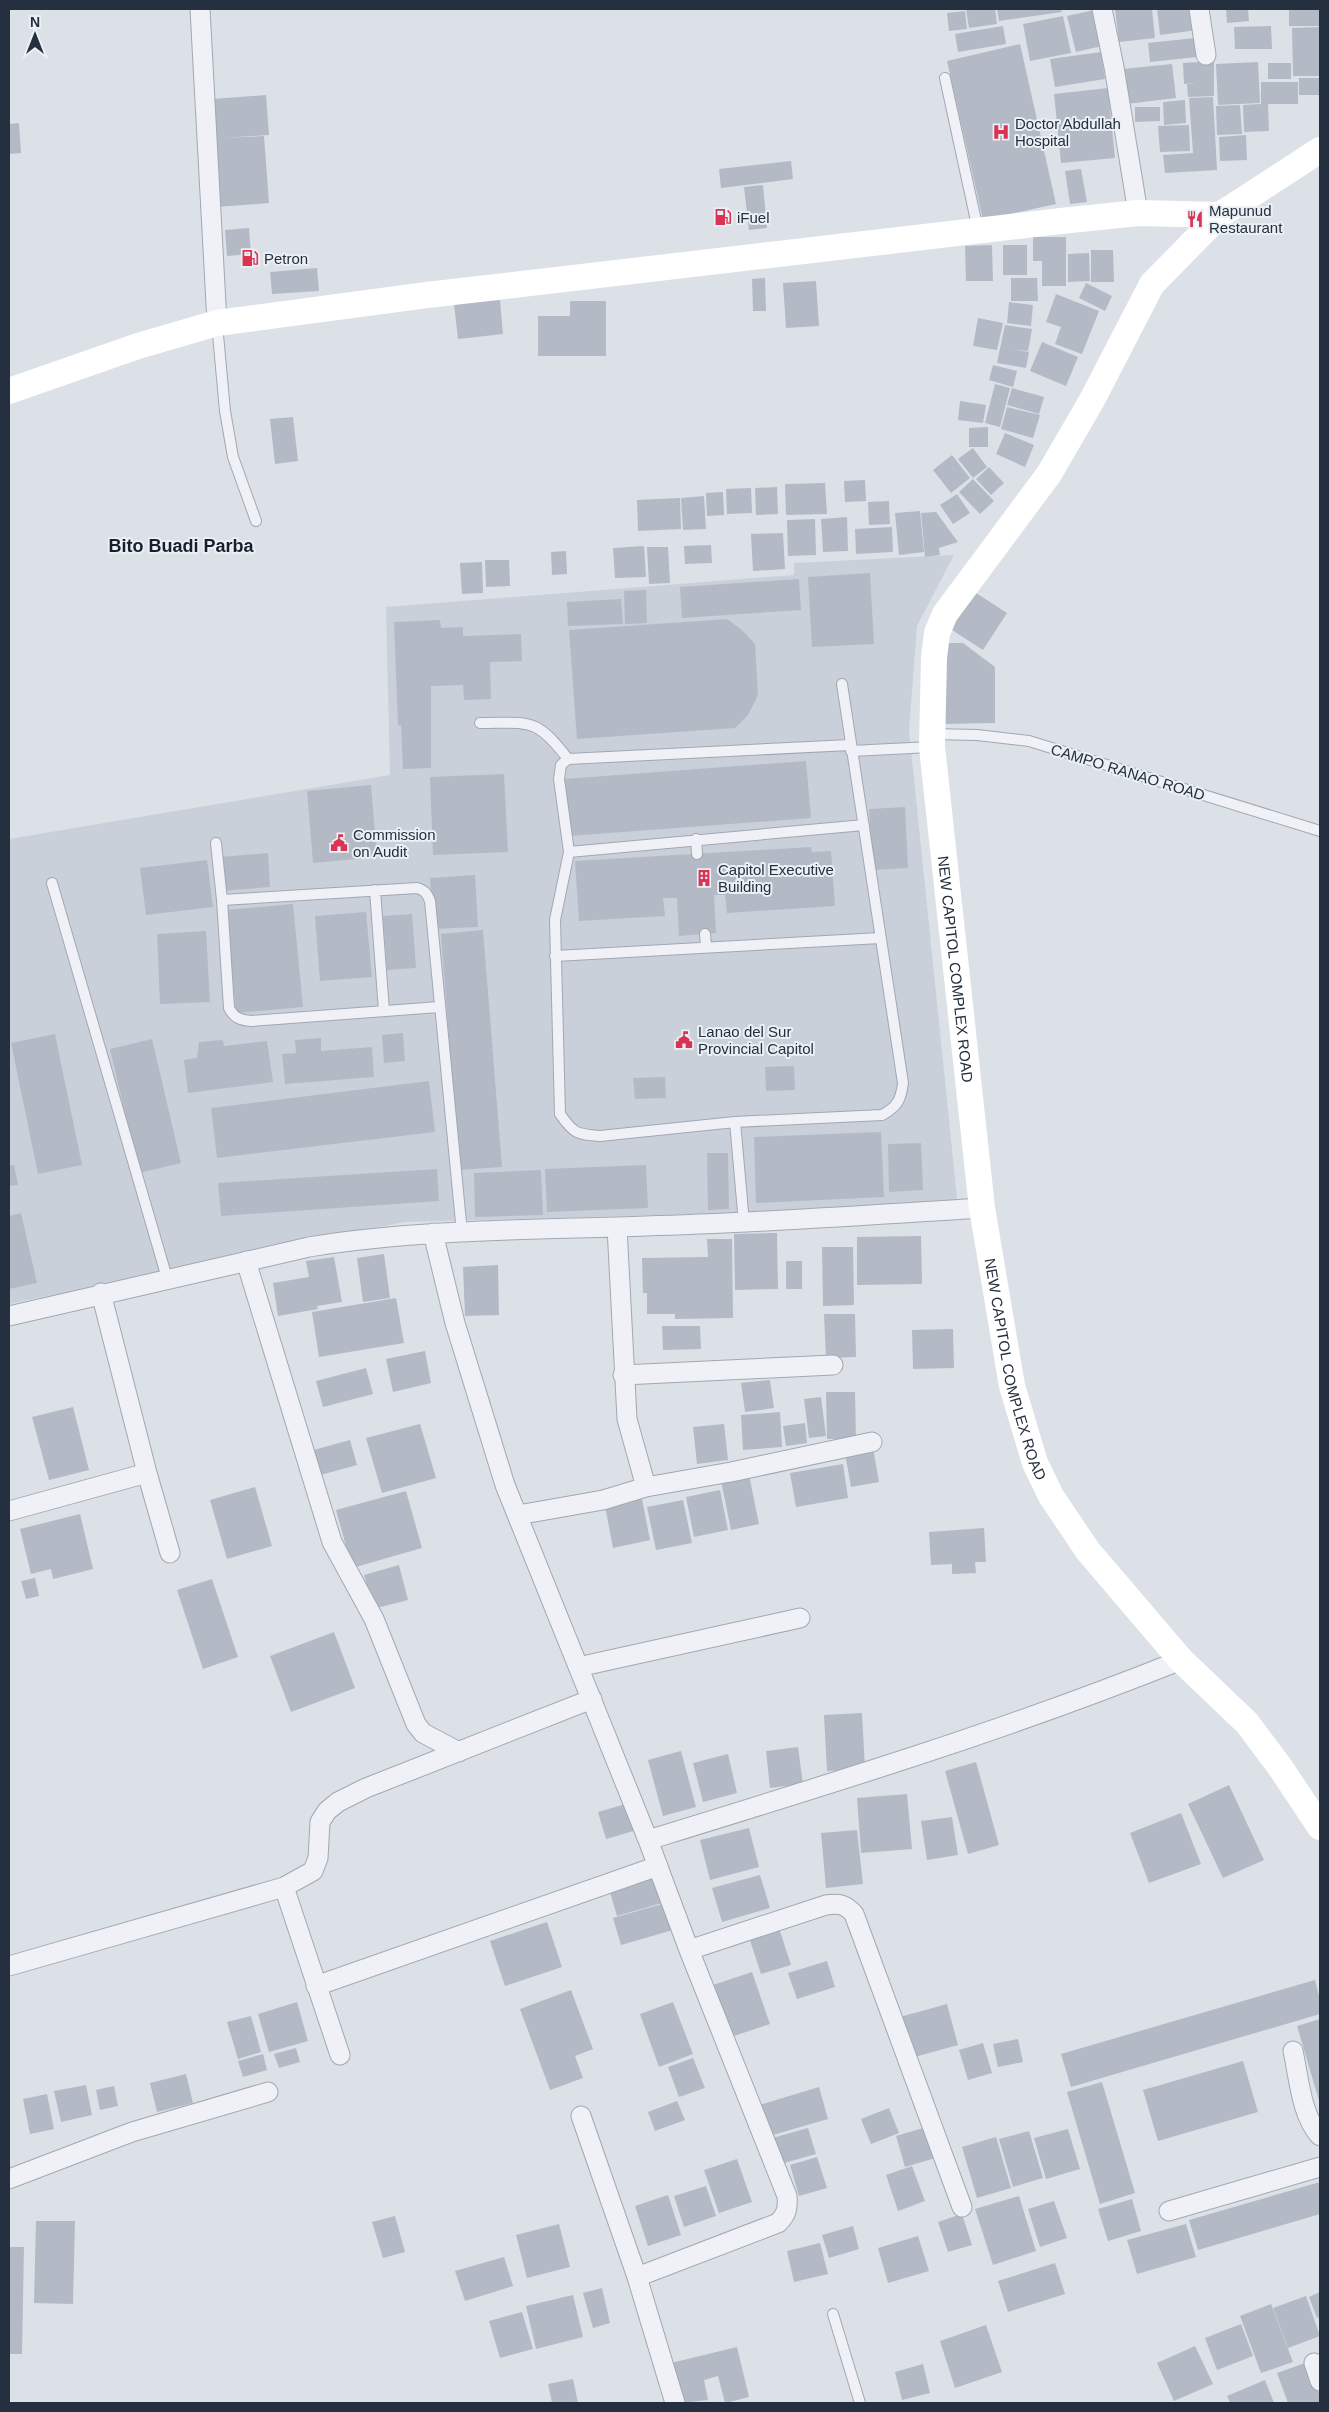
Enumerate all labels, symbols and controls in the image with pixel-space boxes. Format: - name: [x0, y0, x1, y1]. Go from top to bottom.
- north arrow: [10, 10, 60, 60]
- text: N: [30, 14, 40, 30]
- place label: Doctor Abdullah Hospital: [1015, 115, 1121, 149]
- hospital icon: Doctor Abdullah Hospital: [991, 122, 1011, 142]
- place label: Mapunud Restaurant: [1209, 202, 1283, 236]
- fuel station icon: iFuel: [713, 207, 733, 227]
- place label: iFuel: [737, 209, 770, 226]
- restaurant icon: Mapunud Restaurant: [1185, 209, 1205, 229]
- fuel station icon: Petron: [240, 248, 260, 268]
- place label: Petron: [264, 250, 308, 267]
- district label: Bito Buadi Parba: [108, 536, 254, 556]
- street label: CAMPO RANAO ROAD: [1049, 740, 1207, 804]
- place label: Commission on Audit: [353, 826, 436, 860]
- public building icon: Commission on Audit: [329, 833, 349, 853]
- street label: NEW CAPITOL COMPLEX ROAD: [935, 855, 977, 1083]
- place label: Capitol Executive Building: [718, 861, 834, 895]
- building icon: Capitol Executive Building: [694, 868, 714, 888]
- place label: Lanao del Sur Provincial Capitol: [698, 1023, 814, 1057]
- public building icon: Lanao del Sur Provincial Capitol: [674, 1030, 694, 1050]
- street label: NEW CAPITOL COMPLEX ROAD: [982, 1257, 1050, 1483]

